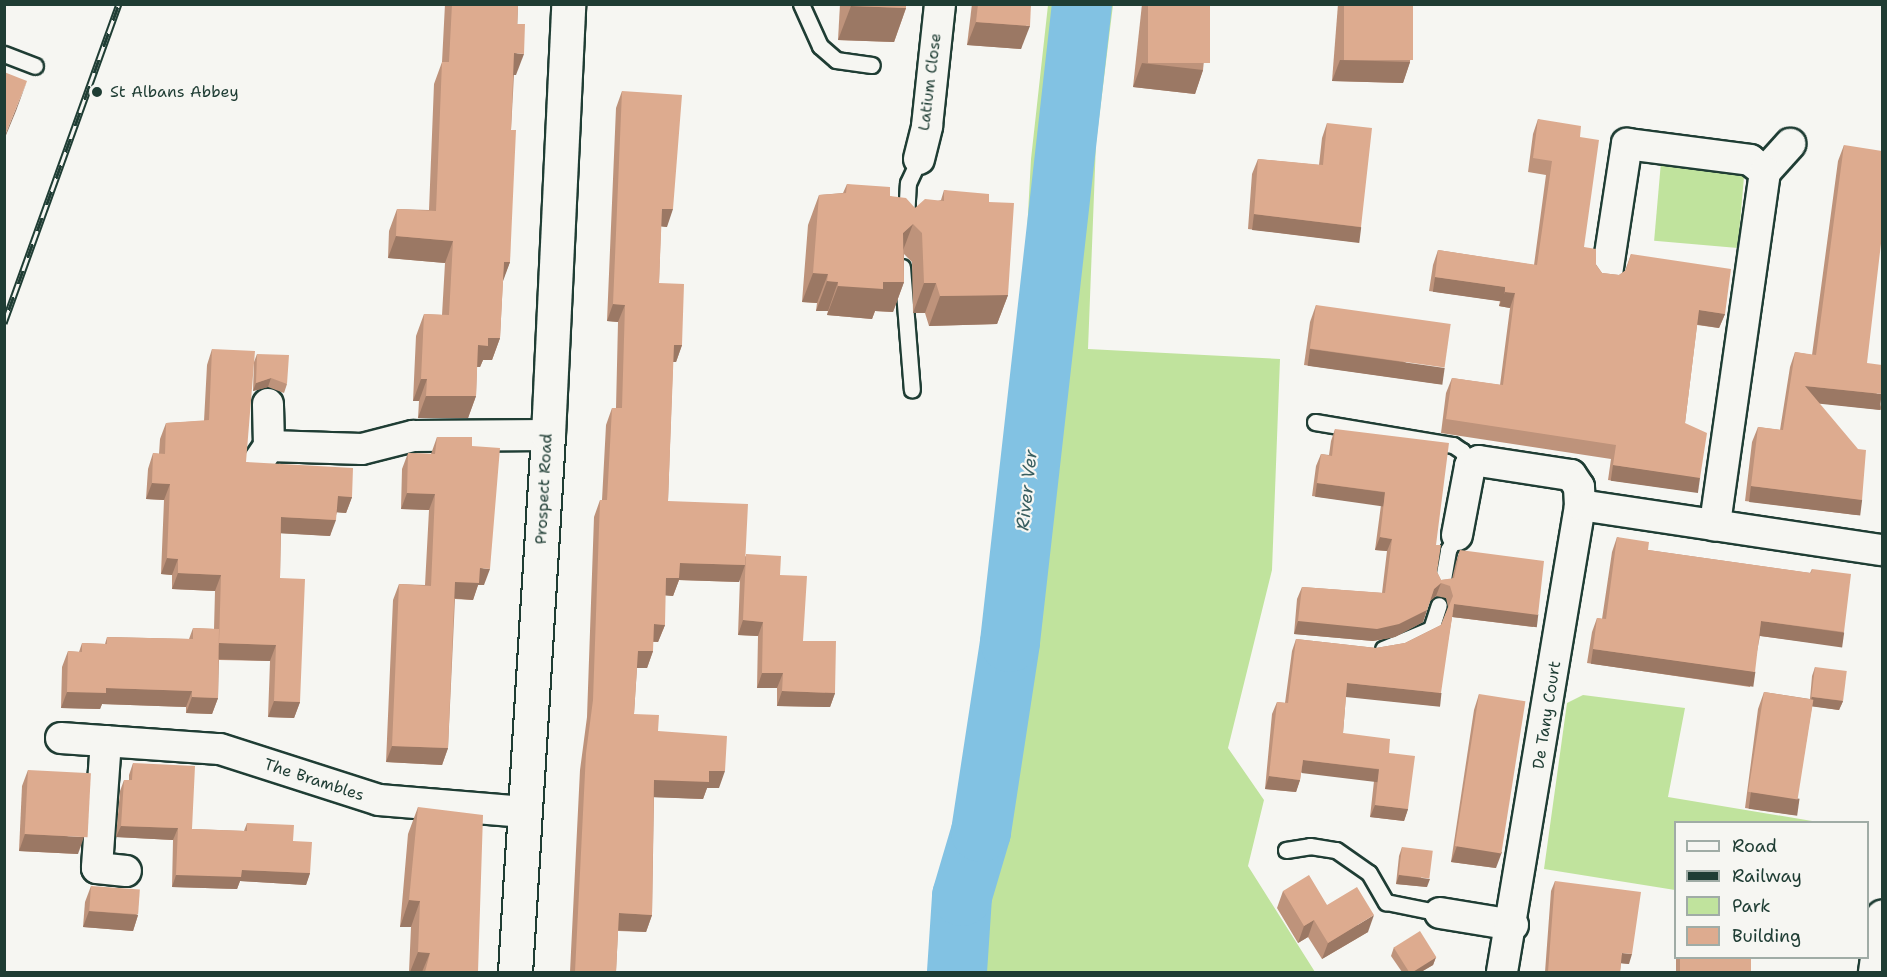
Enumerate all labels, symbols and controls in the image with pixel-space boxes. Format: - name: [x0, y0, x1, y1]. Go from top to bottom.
- street label: Latium Close: [914, 32, 946, 132]
- place label: St Albans Abbey: [110, 82, 239, 102]
- marker: St Albans Abbey: [88, 83, 106, 101]
- street label: Prospect Road: [532, 433, 556, 545]
- water label: River Ver: [1012, 448, 1042, 532]
- street label: De Tany Court: [1529, 659, 1565, 771]
- street label: The Brambles: [262, 755, 366, 805]
- legend: [1674, 821, 1869, 959]
- text: Road: [1732, 834, 1777, 858]
- text: Railway: [1732, 864, 1802, 888]
- text: Park: [1732, 894, 1771, 918]
- text: Building: [1732, 924, 1801, 948]

